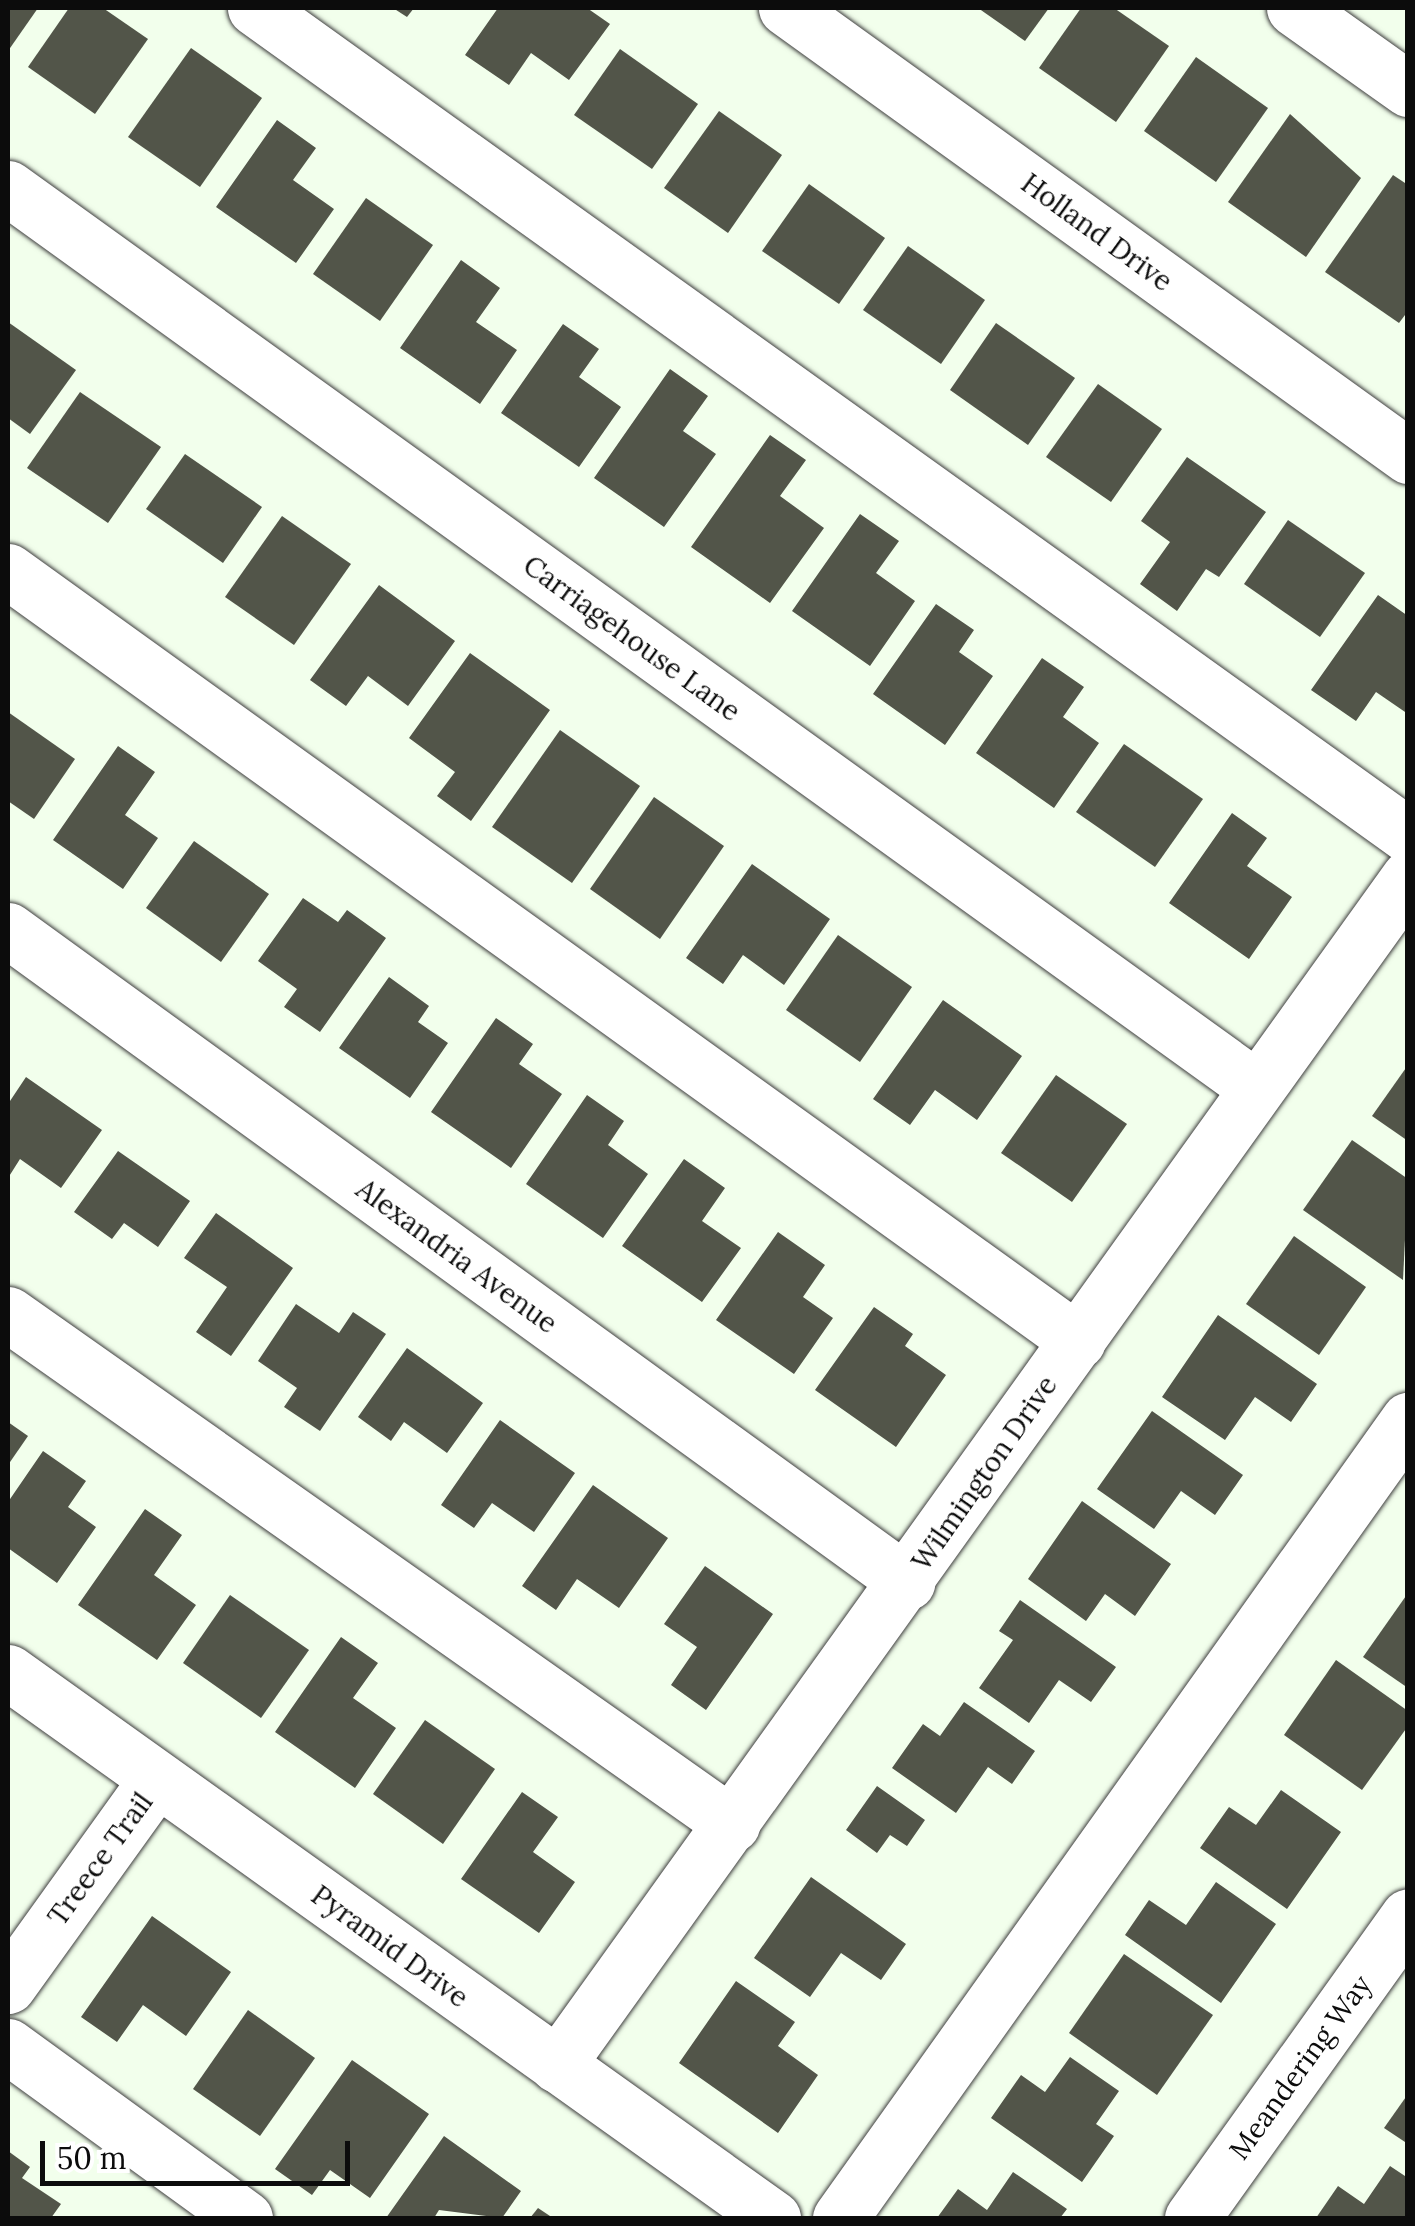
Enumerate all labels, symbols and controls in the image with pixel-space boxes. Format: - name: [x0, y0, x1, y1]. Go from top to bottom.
- street label: Holland Drive: [1015, 166, 1179, 298]
- street label: Carriagehouse Lane: [517, 548, 747, 728]
- street label: Alexandria Avenue: [350, 1172, 564, 1340]
- street label: Wilmington Drive: [904, 1369, 1064, 1577]
- street label: Treece Trail: [41, 1786, 159, 1932]
- street label: Pyramid Drive: [305, 1878, 475, 2014]
- street label: Meandering Way: [1222, 1968, 1378, 2166]
- scale bar: [45, 2121, 355, 2183]
- text: 50 m: [57, 2139, 127, 2177]

